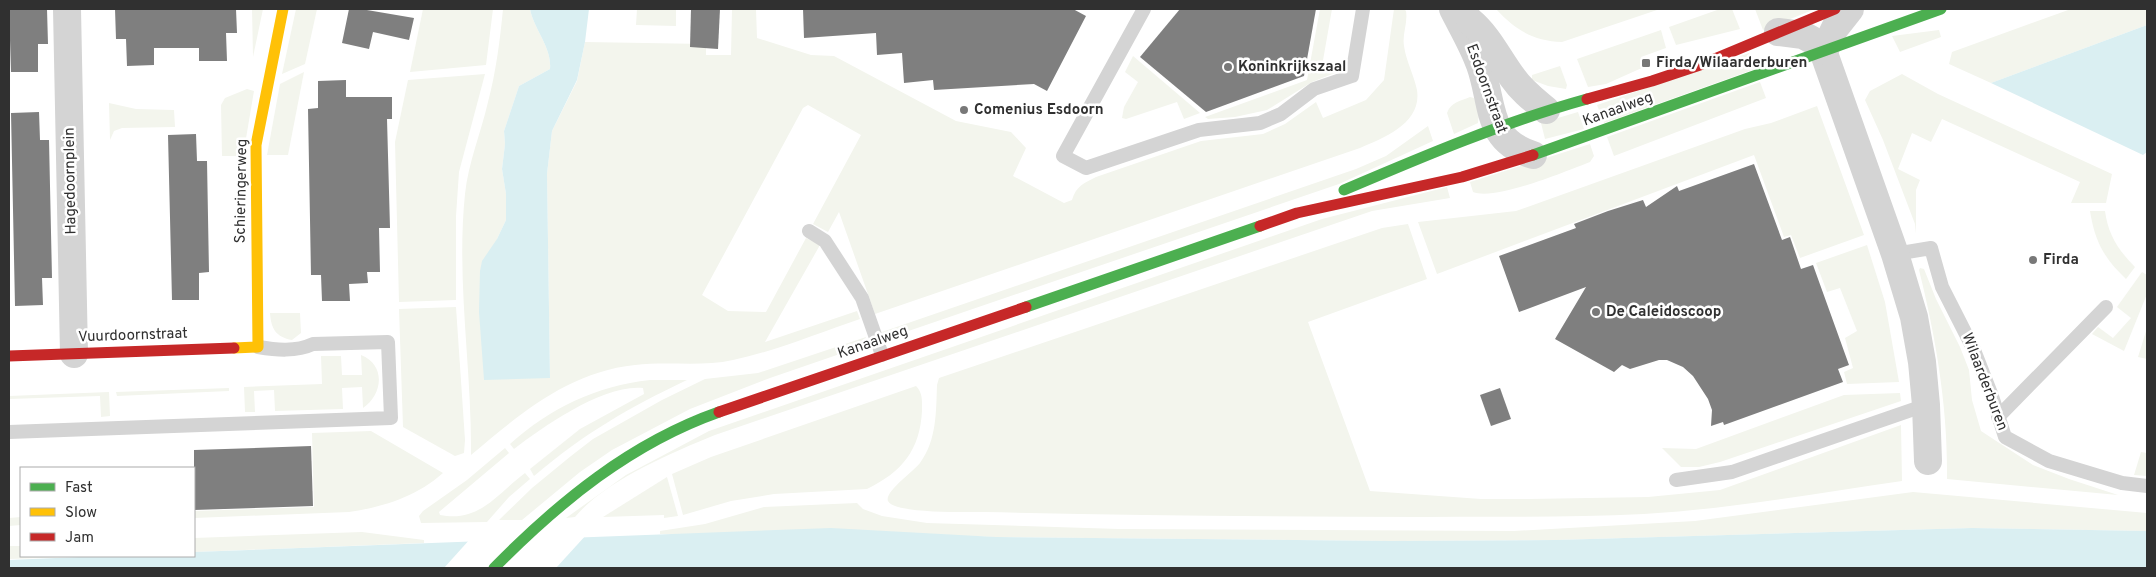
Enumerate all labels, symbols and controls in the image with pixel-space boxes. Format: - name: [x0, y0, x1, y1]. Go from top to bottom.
- street label: Esdoornstraat: [1461, 42, 1511, 136]
- place label: Firda/Wilaarderburen: [1656, 54, 1807, 73]
- marker: Firda/Wilaarderburen: [1640, 57, 1652, 69]
- place label: Koninkrijkszaal: [1238, 58, 1346, 77]
- marker: Koninkrijkszaal: [1222, 61, 1234, 73]
- street label: Kanaalweg: [1580, 89, 1656, 131]
- place label: Comenius Esdoorn: [974, 101, 1104, 120]
- marker: Comenius Esdoorn: [958, 104, 970, 116]
- street label: Hagedoornplein: [61, 127, 81, 235]
- street label: Schieringerweg: [232, 138, 252, 244]
- place label: Firda: [2043, 251, 2079, 270]
- marker: Firda: [2027, 254, 2039, 266]
- place label: De Caleidoscoop: [1606, 303, 1721, 322]
- marker: De Caleidoscoop: [1590, 306, 1602, 318]
- street label: Kanaalweg: [835, 322, 911, 364]
- street label: Vuurdoornstraat: [78, 325, 188, 347]
- street label: Wilaarderburen: [1957, 330, 2011, 434]
- legend: [20, 467, 195, 557]
- text: Fast: [65, 479, 93, 498]
- text: Slow: [65, 504, 97, 523]
- text: Jam: [65, 529, 94, 548]

